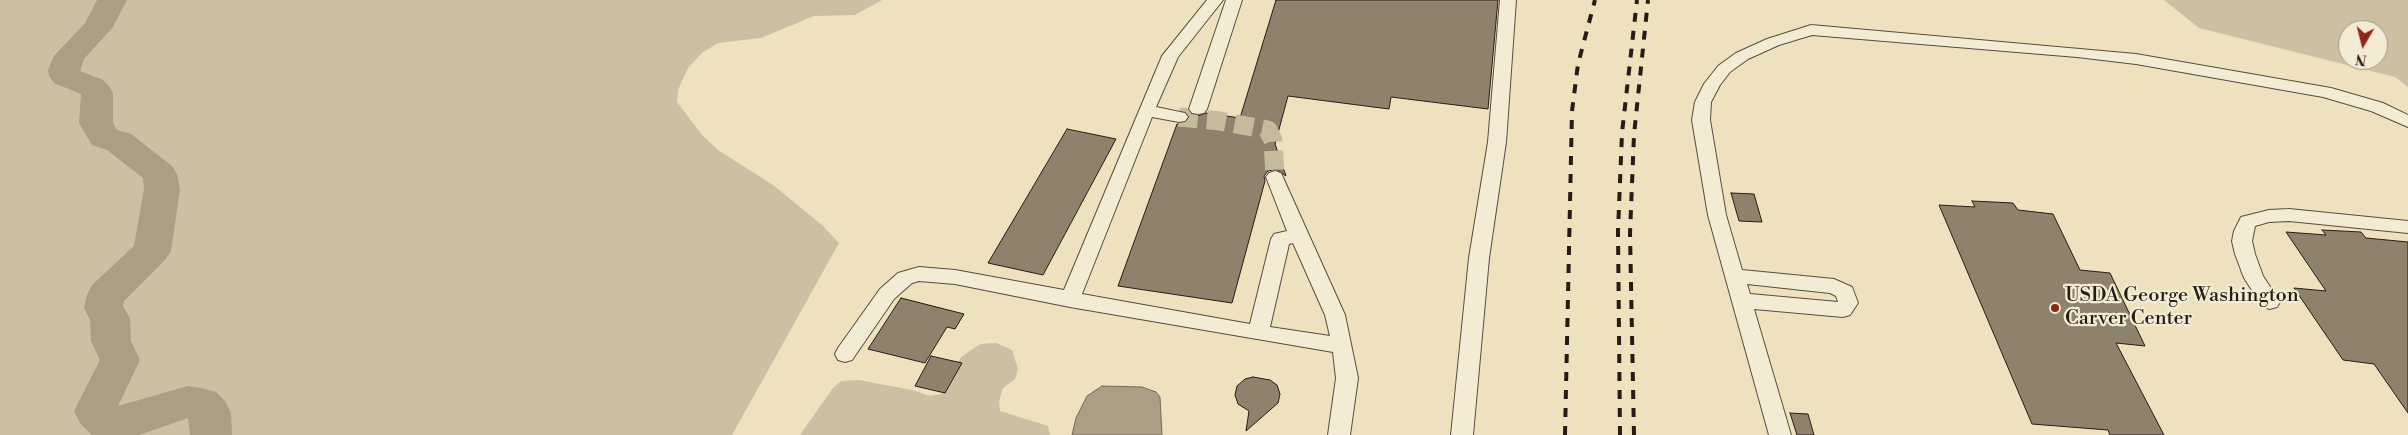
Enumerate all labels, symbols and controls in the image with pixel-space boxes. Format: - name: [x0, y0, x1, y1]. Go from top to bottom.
- north arrow: [2338, 20, 2388, 70]
- text: N: [2354, 49, 2368, 69]
- place label: USDA George Washington Carver Center: [2065, 284, 2299, 331]
- marker: USDA George Washington Carver Center: [2049, 302, 2061, 314]

